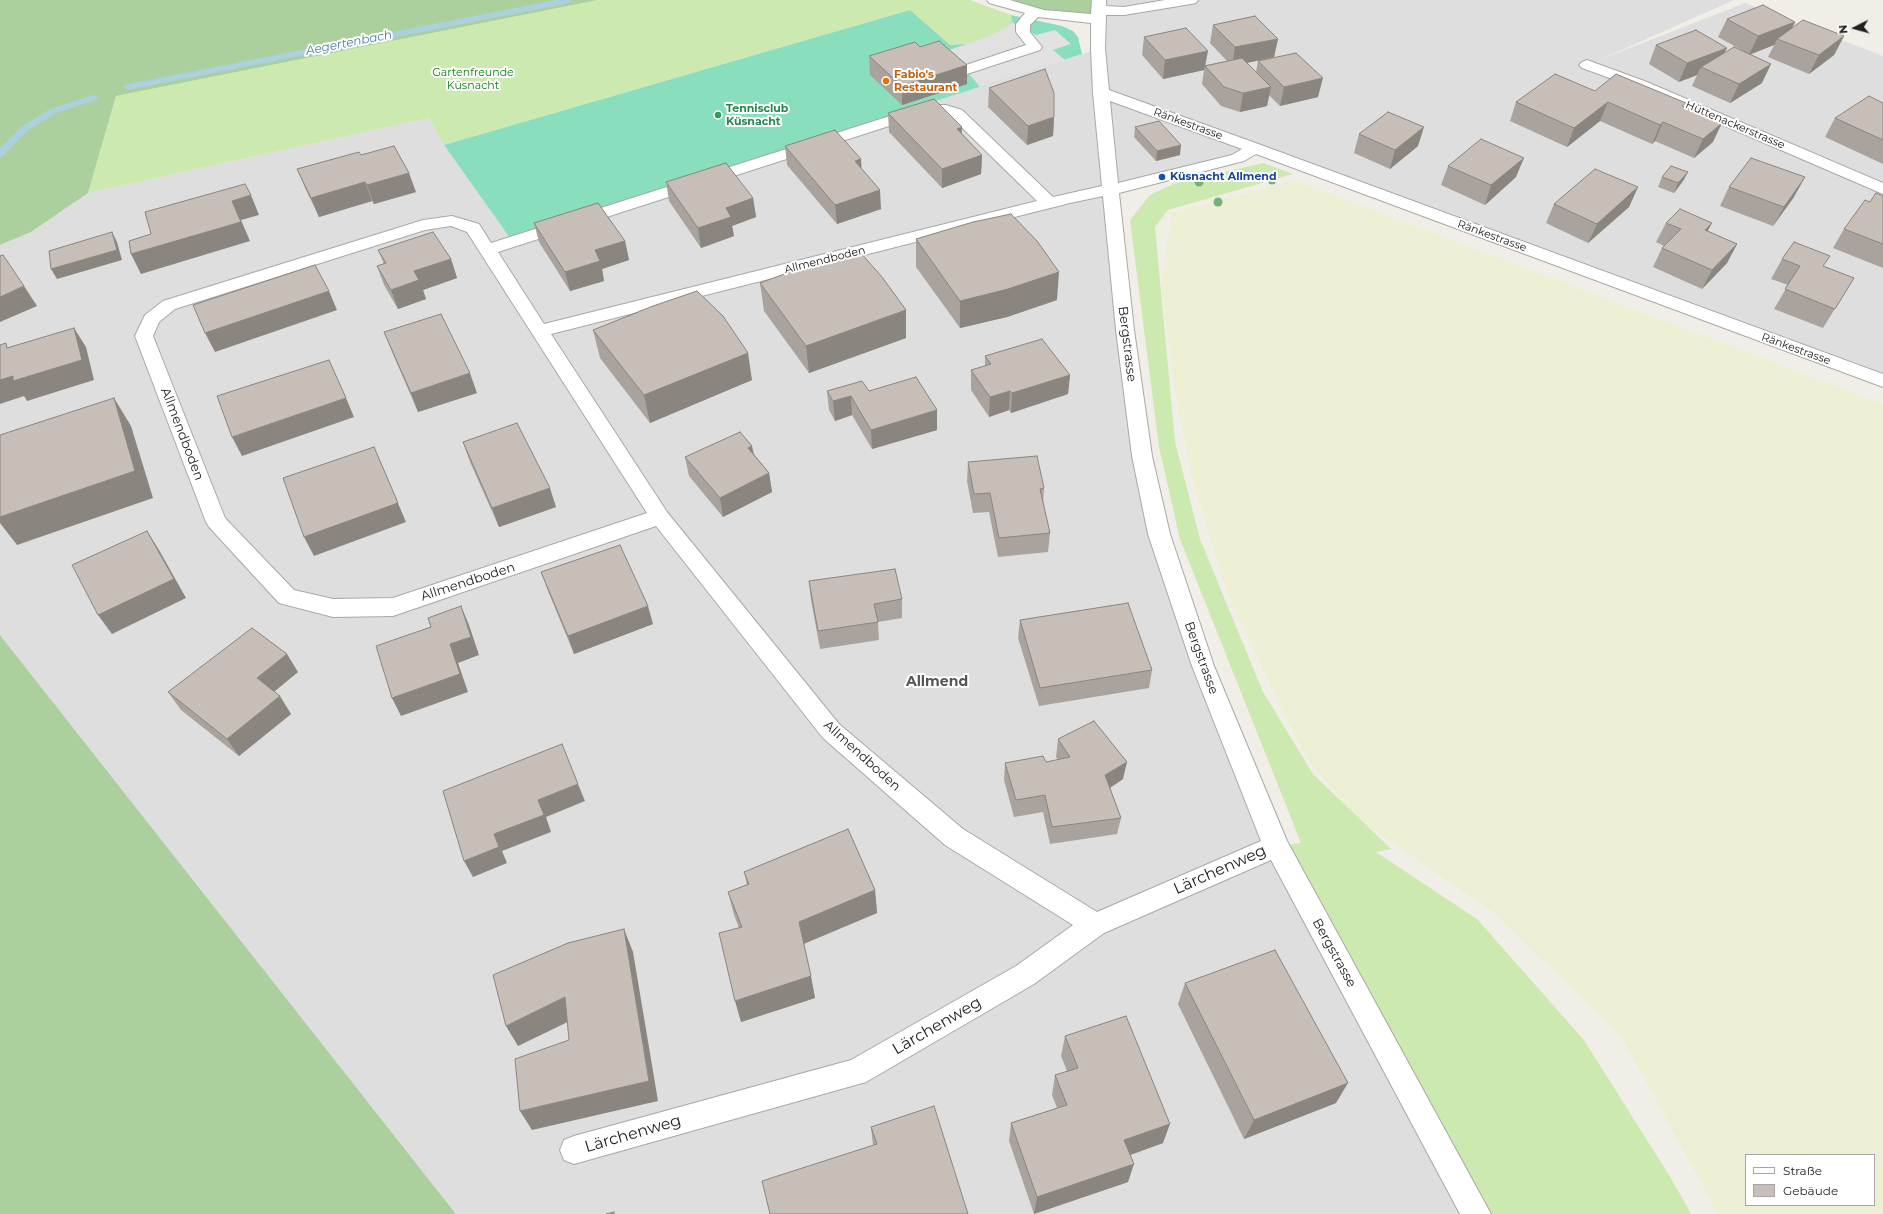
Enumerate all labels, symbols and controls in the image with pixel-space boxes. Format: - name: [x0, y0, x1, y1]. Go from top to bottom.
- north arrow: [1835, 8, 1875, 48]
- text: N: [1836, 24, 1850, 34]
- water label: Aegertenbach: [305, 28, 393, 58]
- park label: Gartenfreunde Küsnacht: [432, 66, 514, 92]
- place label: Fabio's Restaurant: [894, 68, 957, 94]
- marker: Fabio's Restaurant: [881, 76, 891, 86]
- street label: Hüttenackerstrasse: [1683, 98, 1787, 152]
- place label: Tennisclub Küsnacht: [726, 102, 788, 128]
- street label: Ränkestrasse: [1152, 105, 1224, 143]
- marker: Tennisclub Küsnacht: [713, 110, 723, 120]
- place label: Küsnacht Allmend: [1170, 170, 1277, 184]
- marker: Küsnacht Allmend: [1157, 172, 1167, 182]
- street label: Ränkestrasse: [1456, 217, 1528, 255]
- street label: Allmendboden: [783, 244, 867, 276]
- street label: Bergstrasse: [1115, 305, 1139, 383]
- street label: Ränkestrasse: [1760, 330, 1832, 368]
- street label: Allmendboden: [157, 385, 207, 483]
- street label: Allmendboden: [419, 559, 517, 605]
- street label: Bergstrasse: [1181, 620, 1221, 696]
- district label: Allmend: [906, 674, 968, 690]
- street label: Allmendboden: [820, 717, 904, 795]
- street label: Lärchenweg: [1171, 841, 1269, 899]
- street label: Bergstrasse: [1309, 916, 1359, 990]
- street label: Lärchenweg: [889, 993, 985, 1059]
- street label: Lärchenweg: [583, 1111, 683, 1157]
- legend: [1745, 1154, 1875, 1206]
- text: Straße: [1783, 1163, 1822, 1178]
- text: Gebäude: [1783, 1183, 1838, 1198]

